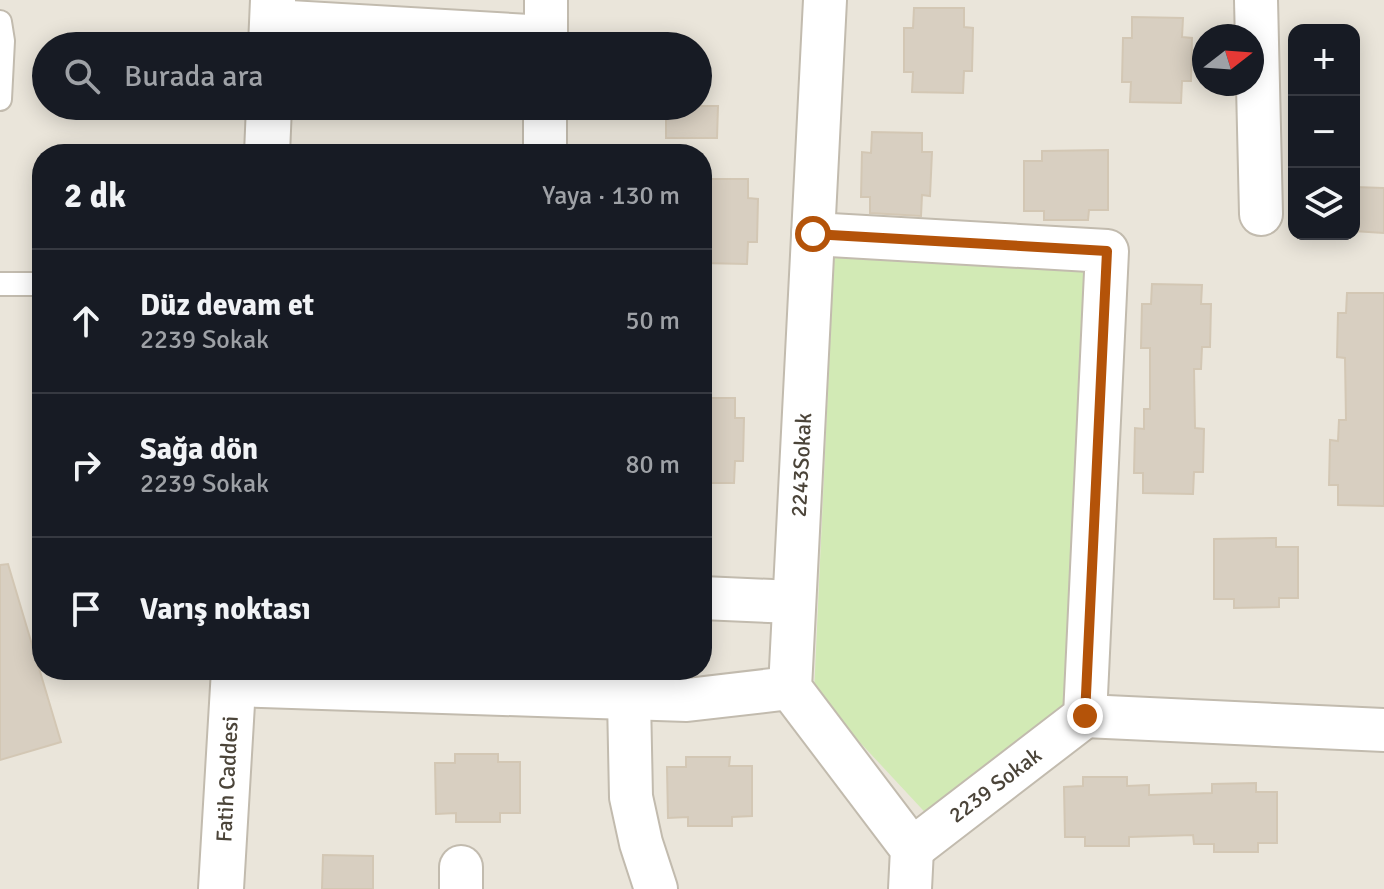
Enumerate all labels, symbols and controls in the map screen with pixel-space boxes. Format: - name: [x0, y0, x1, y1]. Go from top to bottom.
- north arrow: [1192, 24, 1264, 96]
- map controls: [1288, 24, 1360, 240]
- button: +: [1288, 24, 1360, 96]
- search box: [32, 32, 712, 120]
- icon: search: [60, 54, 104, 98]
- text: Burada ara: [124, 58, 263, 95]
- button: −: [1288, 96, 1360, 168]
- button: layers: [1288, 168, 1360, 240]
- text: 2 dk: [64, 175, 126, 217]
- text: Yaya · 130 m: [542, 180, 680, 212]
- route start: [795, 216, 831, 252]
- text: Düz devam et: [140, 287, 314, 324]
- icon: ahead: [64, 299, 108, 343]
- text: 50 m: [625, 305, 680, 337]
- text: 2239 Sokak: [140, 324, 269, 356]
- street label: 2243Sokak: [785, 412, 817, 518]
- text: Sağa dön: [140, 431, 258, 468]
- icon: right: [64, 443, 108, 487]
- text: 80 m: [625, 449, 680, 481]
- text: 2239 Sokak: [140, 468, 269, 500]
- icon: arrive: [64, 587, 108, 631]
- text: Varış noktası: [140, 591, 311, 628]
- route end: [1067, 698, 1103, 734]
- street label: Fatih Caddesi: [210, 715, 244, 843]
- street label: 2239 Sokak: [943, 741, 1047, 829]

